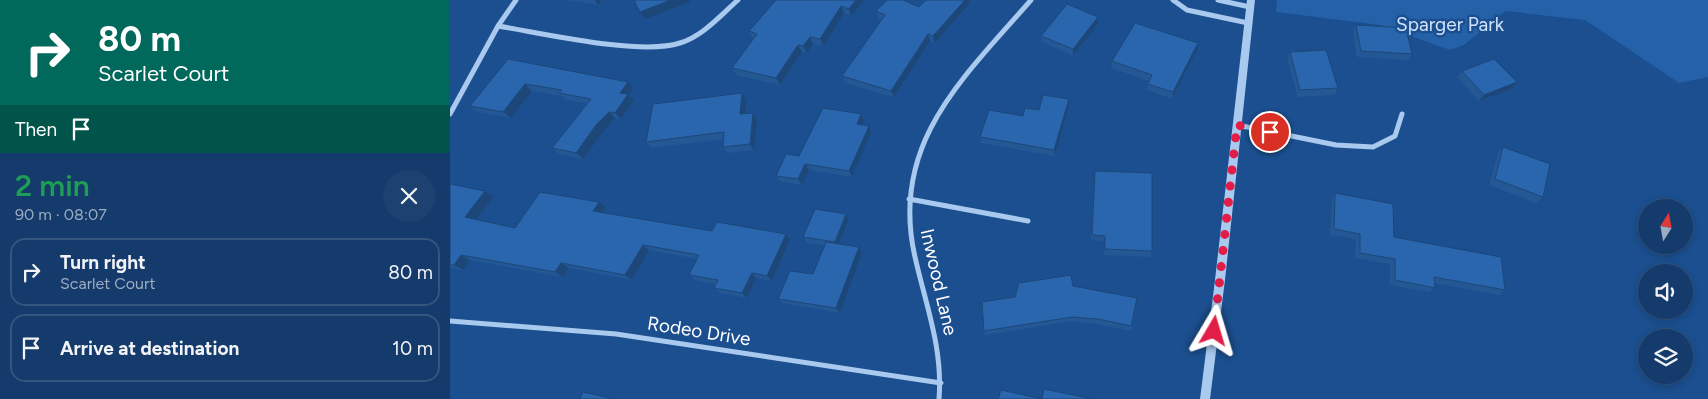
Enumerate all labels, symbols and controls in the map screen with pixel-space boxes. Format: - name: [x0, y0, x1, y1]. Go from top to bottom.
- park label: Sparger Park: [1396, 13, 1505, 36]
- text: 80 m: [98, 18, 181, 60]
- icon: right: [15, 20, 80, 85]
- text: Scarlet Court: [98, 60, 229, 87]
- pin: [1249, 111, 1291, 153]
- icon: arrive: [67, 115, 95, 143]
- text: Then: [15, 118, 57, 141]
- icon: arrive: [1256, 118, 1284, 146]
- text: 2 min: [15, 167, 90, 204]
- button: close: [383, 170, 435, 222]
- north arrow: [1638, 199, 1692, 254]
- map controls: [1638, 199, 1693, 384]
- text: 90 m · 08:07: [15, 205, 107, 224]
- street label: Inwood Lane: [916, 226, 962, 338]
- text: Turn right: [60, 251, 146, 274]
- icon: right: [17, 258, 45, 286]
- text: 80 m: [388, 261, 433, 284]
- button: sound: [1638, 264, 1693, 319]
- text: Scarlet Court: [60, 274, 156, 293]
- position arrow: [1187, 304, 1239, 356]
- street label: Rodeo Drive: [646, 312, 752, 350]
- button: layers: [1638, 329, 1693, 384]
- icon: arrive: [17, 334, 45, 362]
- text: Arrive at destination: [60, 337, 239, 360]
- text: 10 m: [392, 337, 433, 360]

